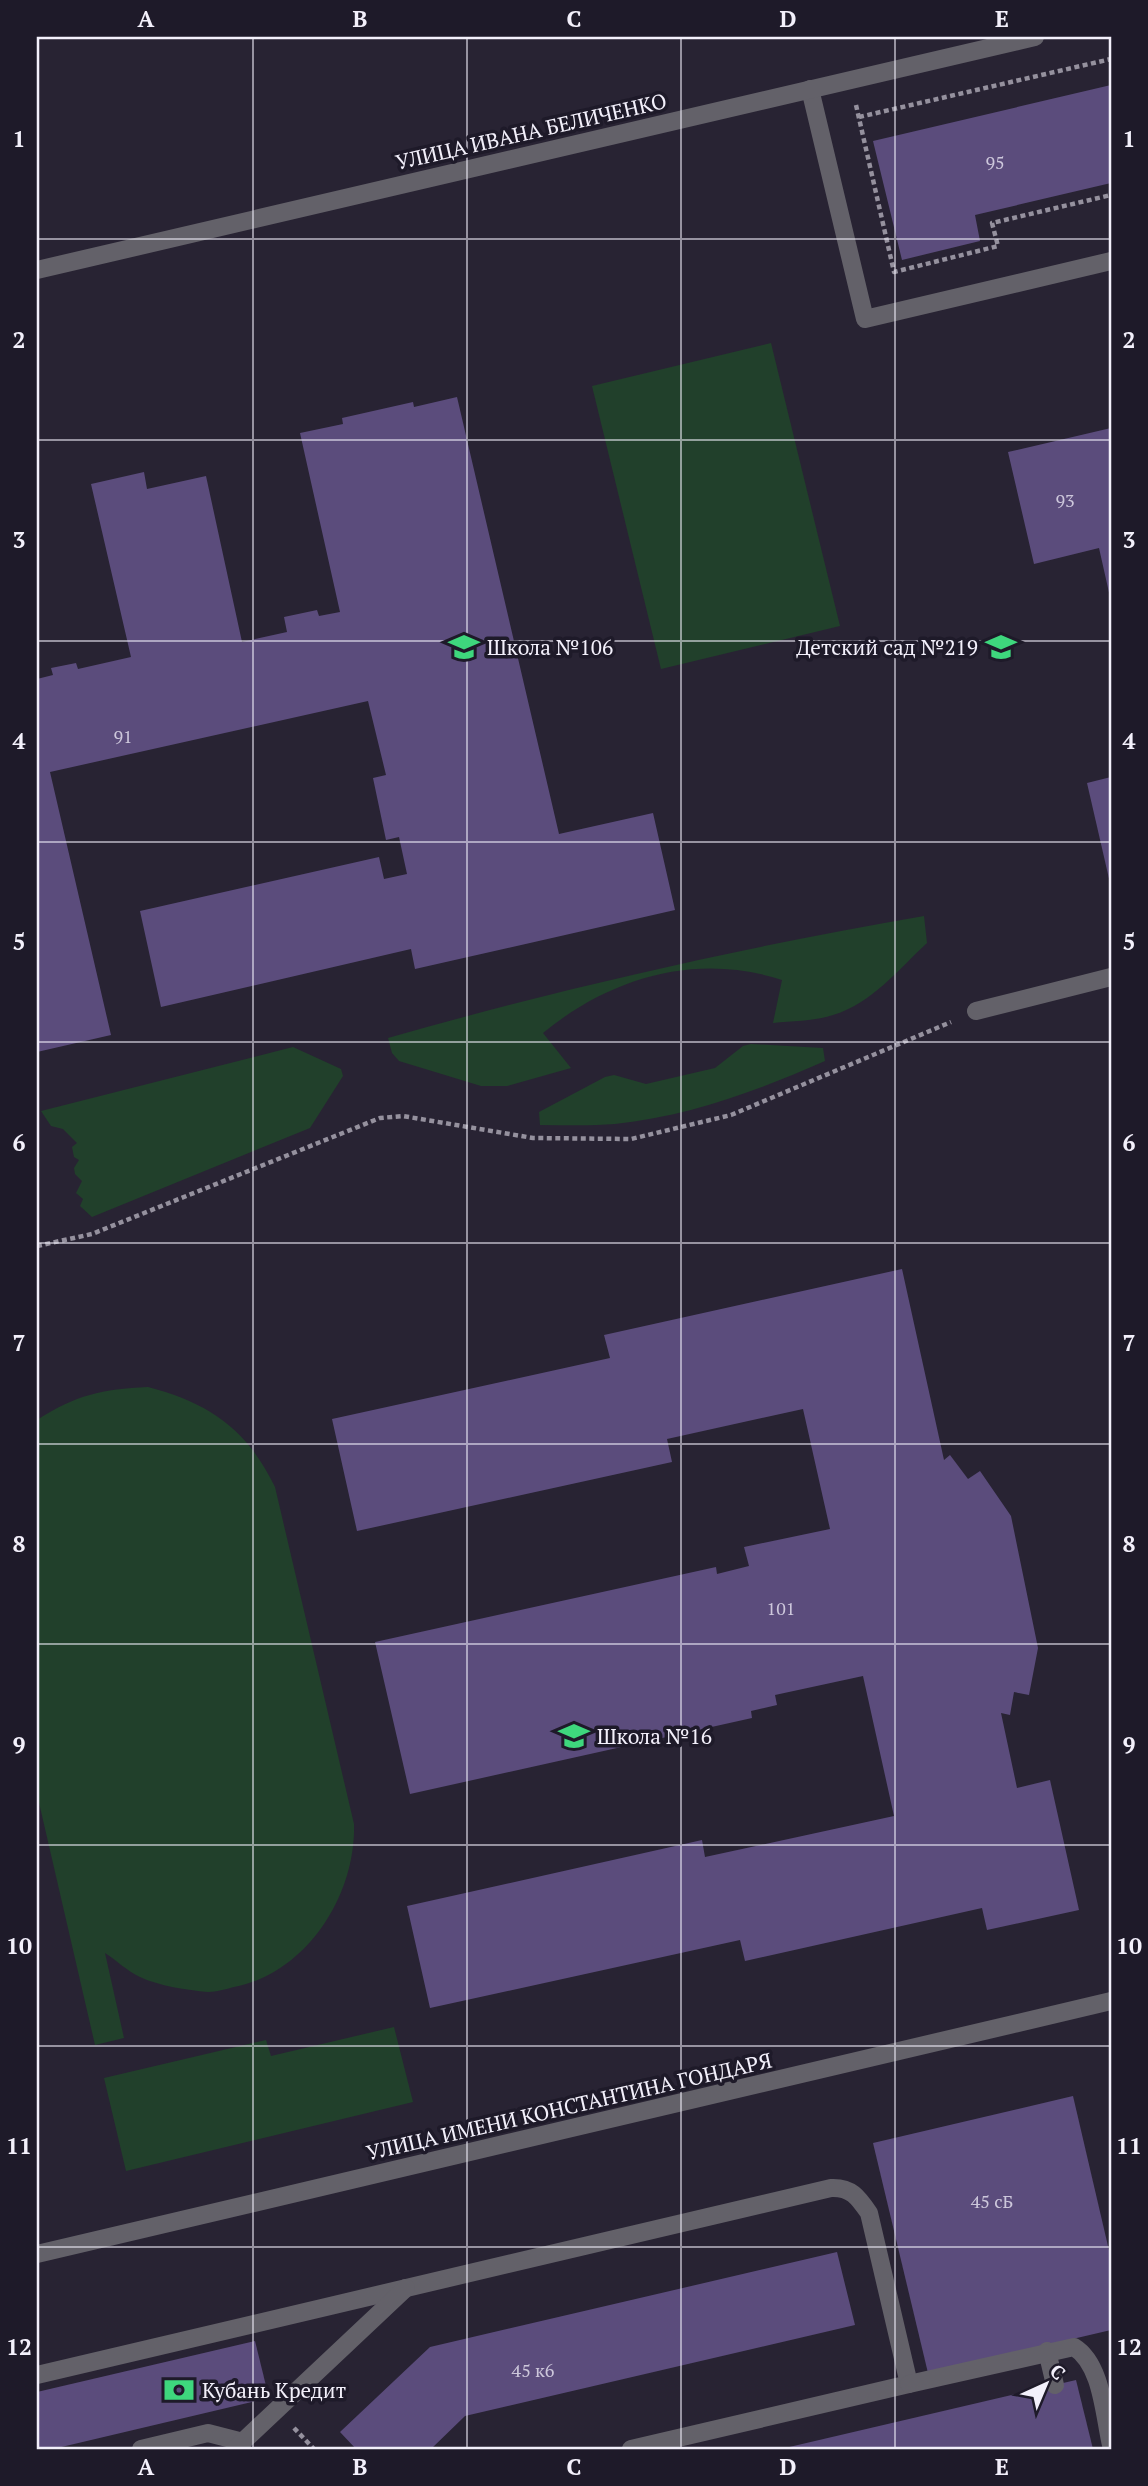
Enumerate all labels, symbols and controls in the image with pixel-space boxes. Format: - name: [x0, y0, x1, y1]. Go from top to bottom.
- text: A: [138, 3, 155, 34]
- text: B: [353, 3, 368, 34]
- text: C: [567, 3, 582, 34]
- text: D: [780, 3, 797, 34]
- text: E: [995, 3, 1009, 34]
- street label: УЛИЦА ИВАНА БЕЛИЧЕНКО: [393, 86, 669, 176]
- text: 1: [13, 123, 26, 154]
- text: 1: [1123, 123, 1136, 154]
- house number: 95: [985, 150, 1005, 174]
- text: 2: [13, 324, 26, 355]
- text: 2: [1123, 324, 1136, 355]
- house number: 93: [1055, 488, 1075, 512]
- text: 3: [13, 524, 26, 555]
- text: 3: [1123, 524, 1136, 555]
- school or university icon: Школа №106: [447, 630, 481, 664]
- school or university icon: Детский сад №219: [984, 630, 1018, 664]
- place label: Школа №106: [487, 633, 613, 661]
- place label: Детский сад №219: [796, 633, 978, 661]
- house number: 91: [113, 724, 133, 748]
- text: 4: [13, 725, 26, 756]
- text: 4: [1123, 725, 1136, 756]
- text: 5: [13, 926, 26, 957]
- text: 5: [1123, 926, 1136, 957]
- text: 6: [13, 1127, 26, 1158]
- text: 6: [1123, 1127, 1136, 1158]
- text: 7: [13, 1327, 26, 1358]
- text: 7: [1123, 1327, 1136, 1358]
- text: 8: [13, 1528, 26, 1559]
- text: 8: [1123, 1528, 1136, 1559]
- house number: 101: [767, 1596, 795, 1620]
- school or university icon: Школа №16: [557, 1719, 591, 1753]
- place label: Школа №16: [597, 1722, 712, 1750]
- text: 9: [13, 1729, 26, 1760]
- text: 9: [1123, 1729, 1136, 1760]
- text: 10: [6, 1930, 32, 1961]
- text: 10: [1116, 1930, 1142, 1961]
- street label: УЛИЦА ИМЕНИ КОНСТАНТИНА ГОНДАРЯ: [364, 2046, 774, 2166]
- text: 11: [6, 2130, 32, 2161]
- text: 11: [1116, 2130, 1142, 2161]
- house number: 45 сБ: [971, 2189, 1013, 2213]
- text: 12: [6, 2331, 32, 2362]
- text: 12: [1116, 2331, 1142, 2362]
- north arrow: [1012, 2350, 1082, 2420]
- house number: 45 к6: [512, 2358, 555, 2382]
- text: С: [1045, 2358, 1071, 2385]
- bank icon: Кубань Кредит: [162, 2373, 196, 2407]
- place label: Кубань Кредит: [202, 2376, 346, 2404]
- text: A: [138, 2451, 155, 2482]
- text: B: [353, 2451, 368, 2482]
- text: C: [567, 2451, 582, 2482]
- text: D: [780, 2451, 797, 2482]
- text: E: [995, 2451, 1009, 2482]

